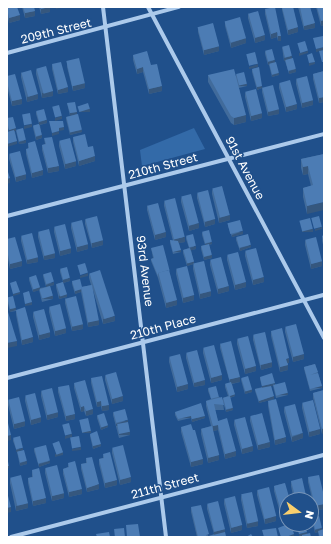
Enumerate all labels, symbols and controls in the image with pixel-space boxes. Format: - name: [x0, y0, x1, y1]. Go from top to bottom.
- street label: 209th Street: [19, 15, 93, 47]
- street label: 91st Avenue: [222, 134, 268, 202]
- street label: 210th Street: [127, 150, 199, 182]
- street label: 93rd Avenue: [133, 235, 157, 307]
- street label: 210th Place: [129, 311, 197, 343]
- street label: 211th Street: [130, 470, 200, 502]
- north arrow: [279, 492, 319, 532]
- text: N: [303, 509, 317, 521]

